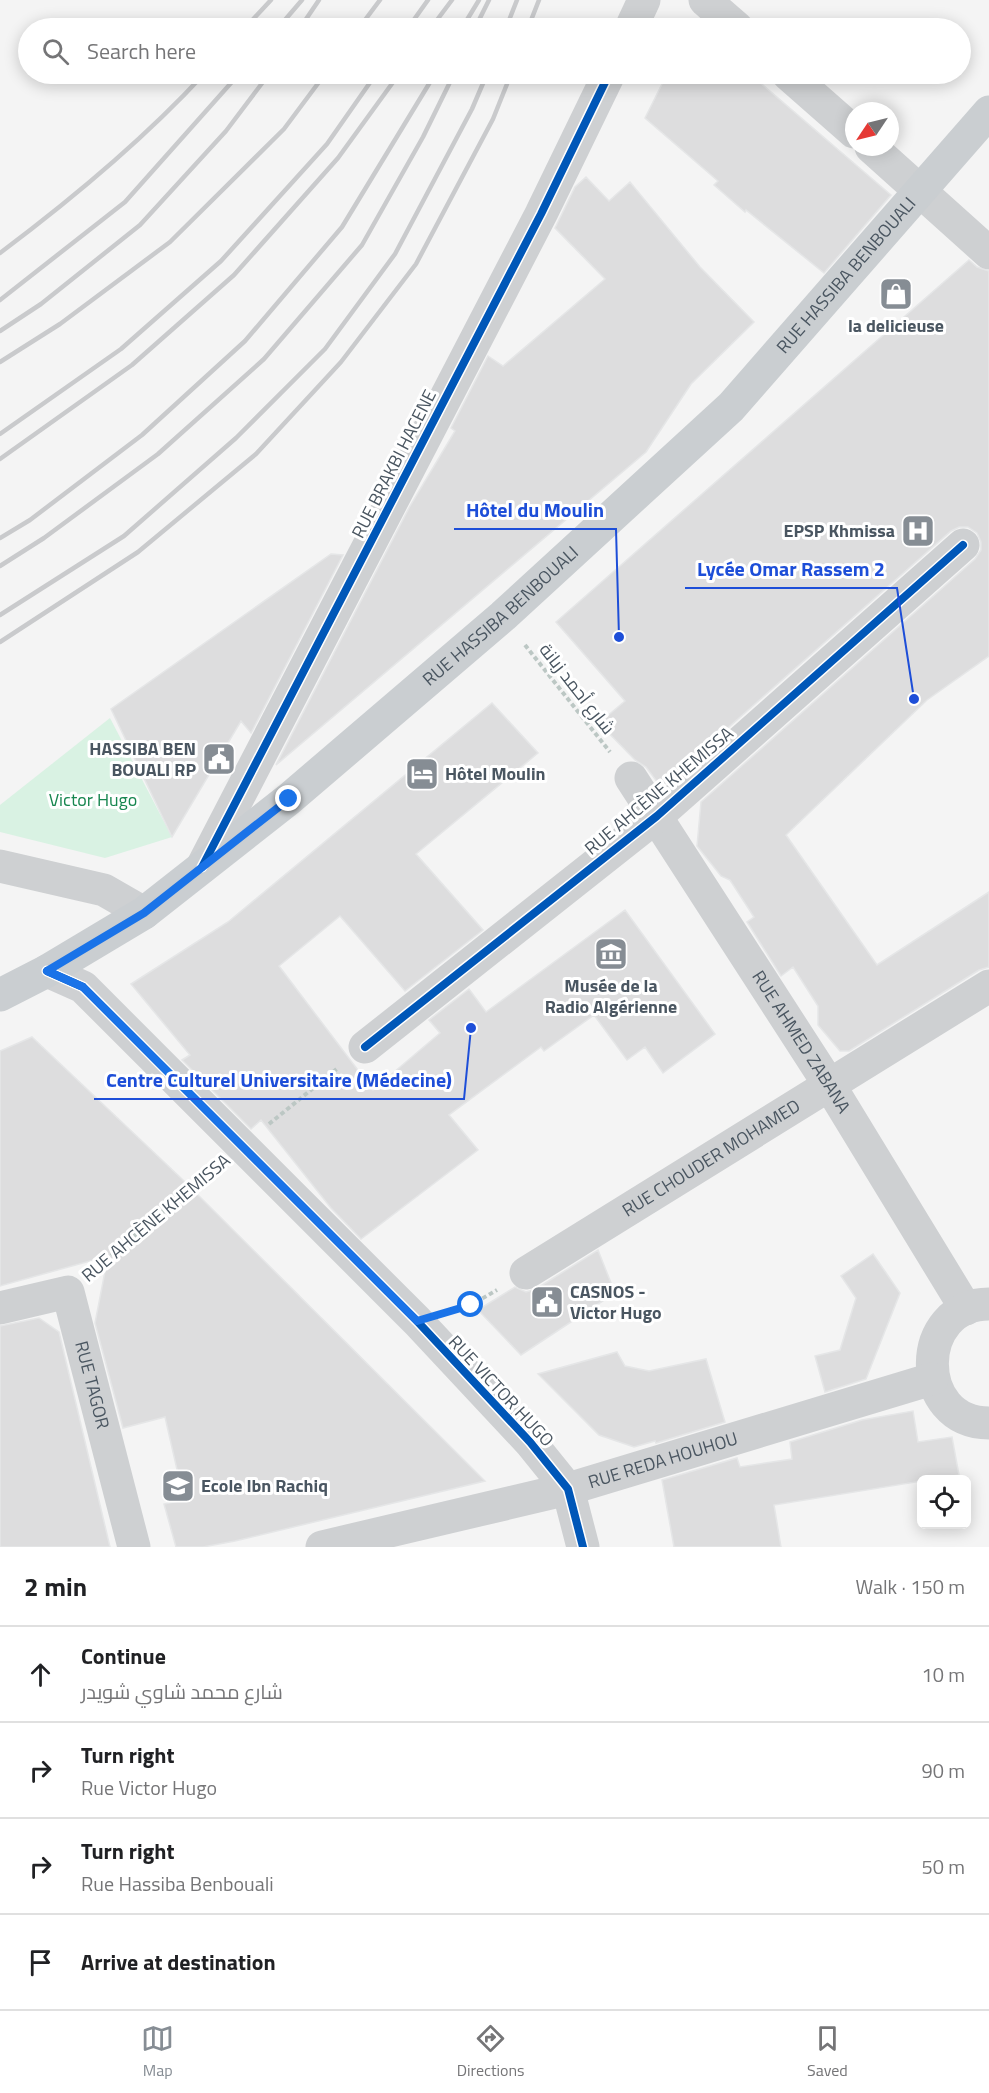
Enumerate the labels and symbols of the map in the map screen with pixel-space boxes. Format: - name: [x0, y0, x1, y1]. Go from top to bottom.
- north arrow: [845, 102, 899, 156]
- street label: RUE HASSIBA BENBOUALI: [770, 191, 922, 359]
- shop icon: la delicieuse: [878, 276, 914, 312]
- place label: la delicieuse: [848, 312, 944, 339]
- street label: RUE BRAKBI HACENE: [344, 385, 443, 543]
- callout: Hôtel du Moulin: [454, 491, 616, 529]
- text: Hôtel du Moulin: [466, 494, 604, 525]
- hospital icon: EPSP Khmissa: [900, 513, 936, 549]
- place label: EPSP Khmissa: [784, 517, 895, 544]
- street label: RUE HASSIBA BENBOUALI: [416, 539, 584, 692]
- callout: Lycée Omar Rassem 2: [685, 550, 897, 588]
- text: Lycée Omar Rassem 2: [697, 553, 885, 584]
- street label: شارع أحمد زبانة: [533, 637, 622, 740]
- street label: RUE AHCÈNE KHEMISSA: [578, 720, 739, 861]
- place label: HASSIBA BEN BOUALI RP: [89, 735, 196, 783]
- public building icon: HASSIBA BEN BOUALI RP: [201, 741, 237, 777]
- hotel icon: Hôtel Moulin: [404, 756, 440, 792]
- place label: Hôtel Moulin: [445, 760, 546, 787]
- route end: [275, 785, 301, 811]
- park label: Victor Hugo: [49, 786, 137, 813]
- museum icon: Musée de la Radio Algérienne: [593, 936, 629, 972]
- street label: RUE AHMED ZABANA: [746, 965, 858, 1119]
- place label: Musée de la Radio Algérienne: [545, 972, 677, 1020]
- callout: Centre Culturel Universitaire (Médecine): [94, 1061, 464, 1099]
- text: Centre Culturel Universitaire (Médecine): [106, 1064, 452, 1095]
- street label: RUE CHOUDER MOHAMED: [617, 1092, 805, 1223]
- street label: RUE AHCÈNE KHEMISSA: [75, 1147, 236, 1288]
- place label: CASNOS - Victor Hugo: [570, 1278, 662, 1326]
- public building icon: CASNOS - Victor Hugo: [529, 1284, 565, 1320]
- route start: [457, 1291, 483, 1317]
- street label: RUE VICTOR HUGO: [442, 1329, 560, 1453]
- street label: RUE TAGOR: [68, 1338, 117, 1432]
- street label: RUE REDA HOUHOU: [585, 1424, 741, 1495]
- school or university icon: Ecole Ibn Rachiq: [160, 1468, 196, 1504]
- place label: Ecole Ibn Rachiq: [201, 1472, 328, 1499]

